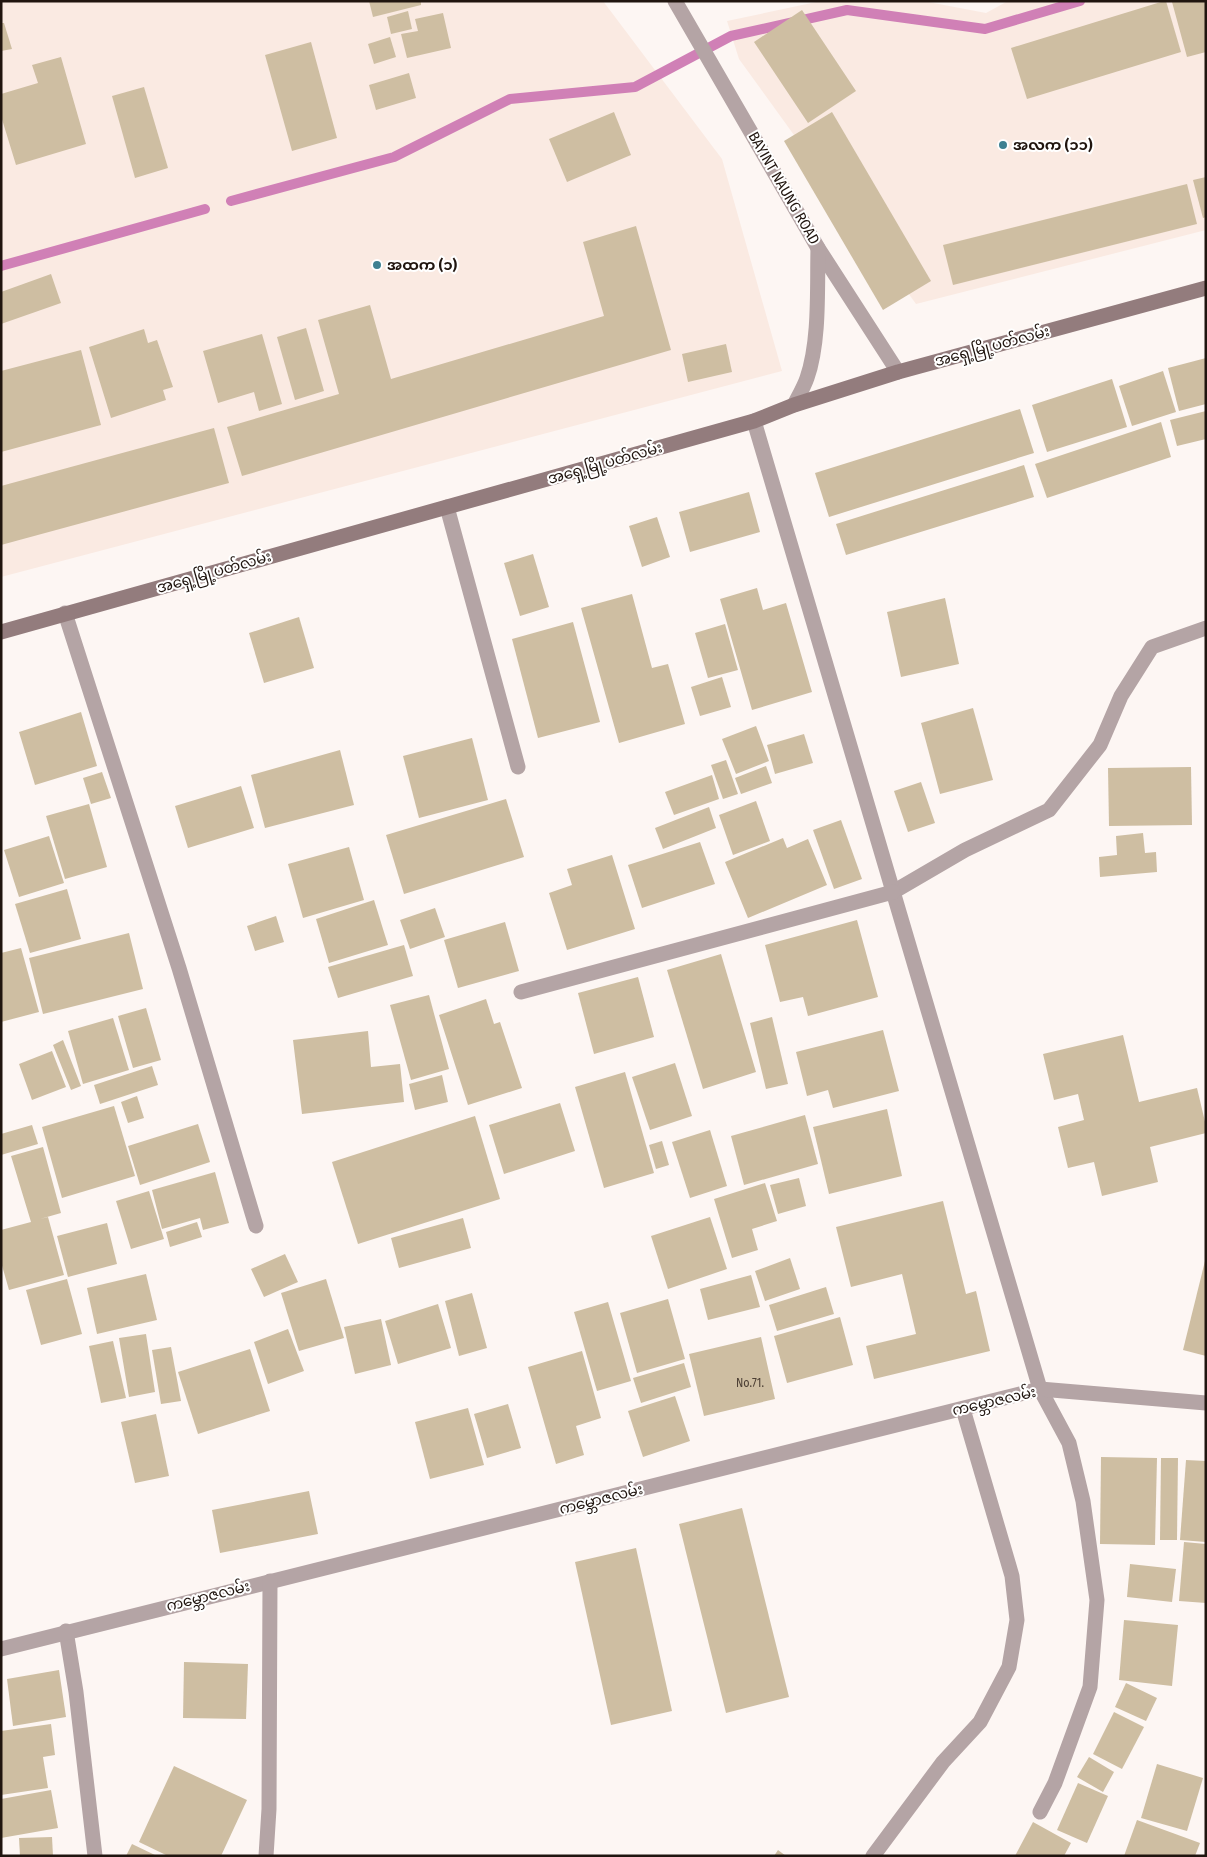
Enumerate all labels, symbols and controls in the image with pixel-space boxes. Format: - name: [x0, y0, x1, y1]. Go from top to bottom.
- street label: BAYINT NAUNG ROAD: [744, 128, 824, 248]
- place label: အလက (၁၁): [1013, 136, 1093, 154]
- marker: အလက (၁၁): [997, 139, 1009, 151]
- place label: အထက (၁): [387, 256, 458, 274]
- marker: အထက (၁): [371, 259, 383, 271]
- street label: အရှေ့မြို့ပတ်လမ်း: [932, 321, 1052, 373]
- street label: အရှေ့မြို့ပတ်လမ်း: [545, 437, 665, 491]
- street label: အရှေ့မြို့ပတ်လမ်း: [154, 546, 274, 600]
- house number: No.71.: [736, 1376, 764, 1390]
- street label: ကမ္ဘောဇလမ်း: [950, 1382, 1038, 1422]
- street label: ကမ္ဘောဇလမ်း: [557, 1479, 645, 1521]
- street label: ကမ္ဘောဇလမ်း: [164, 1576, 252, 1618]

